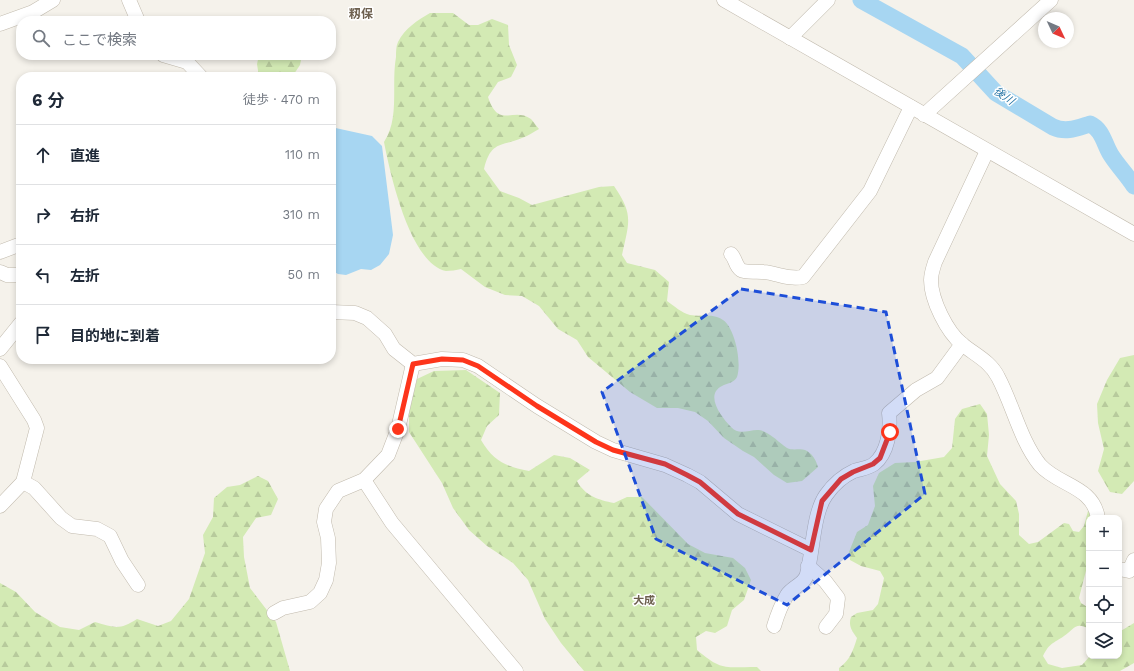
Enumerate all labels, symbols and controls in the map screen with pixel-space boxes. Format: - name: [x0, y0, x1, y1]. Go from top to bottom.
- district label: 籾保: [349, 7, 373, 21]
- north arrow: [1038, 12, 1074, 48]
- search box: [16, 16, 336, 60]
- icon: search: [30, 27, 52, 49]
- text: ここで検索: [62, 31, 137, 49]
- water label: 後川: [991, 84, 1018, 108]
- text: 6 分: [32, 90, 64, 110]
- text: 徒歩 · 470 m: [243, 92, 320, 107]
- icon: ahead: [32, 144, 54, 166]
- text: 直進: [70, 147, 100, 165]
- text: 110 m: [285, 147, 320, 162]
- icon: right: [32, 204, 54, 226]
- text: 右折: [70, 207, 100, 225]
- text: 310 m: [282, 207, 320, 222]
- icon: left: [32, 264, 54, 286]
- text: 左折: [70, 267, 100, 285]
- text: 50 m: [288, 267, 320, 282]
- icon: arrive: [32, 324, 54, 346]
- text: 目的地に到着: [70, 327, 160, 345]
- route end: [389, 420, 407, 438]
- route start: [881, 423, 899, 441]
- map controls: [1086, 515, 1122, 659]
- button: +: [1086, 515, 1122, 551]
- button: −: [1086, 551, 1122, 587]
- button: locate: [1086, 587, 1122, 623]
- district label: 大成: [633, 594, 655, 607]
- button: layers: [1086, 623, 1122, 659]

